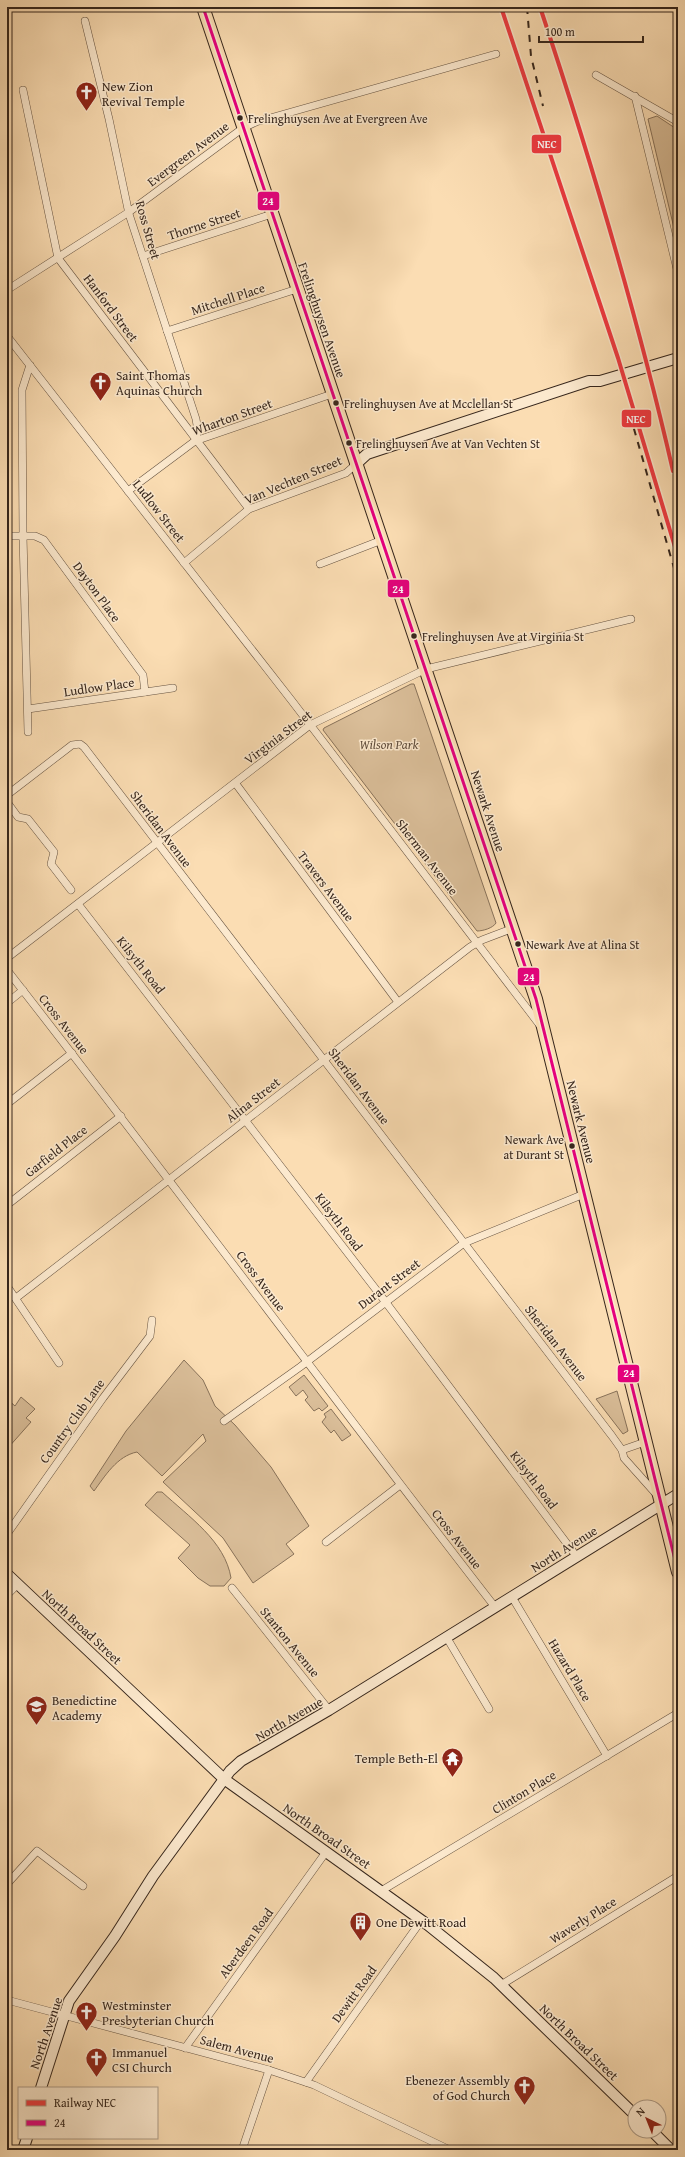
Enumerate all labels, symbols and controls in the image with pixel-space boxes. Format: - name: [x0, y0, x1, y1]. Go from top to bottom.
- scale bar: [539, 18, 643, 44]
- text: 100 m: [545, 23, 575, 40]
- place label: New Zion Revival Temple: [102, 77, 185, 111]
- church icon: New Zion Revival Temple: [73, 80, 99, 113]
- place label: Frelinghuysen Ave at Evergreen Ave: [248, 110, 428, 127]
- marker: Frelinghuysen Ave at Evergreen Ave: [235, 113, 245, 123]
- street label: Evergreen Avenue: [143, 117, 233, 191]
- line badge: NEC: [531, 134, 562, 154]
- text: NEC: [537, 136, 557, 152]
- line badge: 24: [257, 191, 280, 211]
- text: 24: [262, 193, 274, 209]
- street label: Ross Street: [131, 198, 166, 262]
- street label: Thorne Street: [165, 203, 243, 245]
- street label: Frelinghuysen Avenue: [293, 260, 351, 380]
- street label: Hanford Street: [79, 270, 143, 346]
- street label: Mitchell Place: [189, 278, 267, 320]
- place label: Saint Thomas Aquinas Church: [116, 366, 203, 400]
- church icon: Saint Thomas Aquinas Church: [87, 369, 113, 402]
- street label: Wharton Street: [189, 394, 275, 440]
- place label: Frelinghuysen Ave at Mcclellan St: [344, 395, 514, 412]
- marker: Frelinghuysen Ave at Mcclellan St: [331, 398, 341, 408]
- line badge: NEC: [621, 409, 652, 428]
- text: NEC: [626, 411, 646, 427]
- place label: Frelinghuysen Ave at Van Vechten St: [356, 435, 541, 452]
- marker: Frelinghuysen Ave at Van Vechten St: [344, 438, 354, 448]
- street label: Van Vechten Street: [241, 451, 345, 509]
- street label: Ludlow Street: [128, 475, 190, 547]
- street label: Dayton Place: [69, 558, 125, 626]
- line badge: 24: [387, 579, 410, 598]
- text: 24: [392, 581, 404, 597]
- place label: Frelinghuysen Ave at Virginia St: [422, 628, 585, 645]
- marker: Frelinghuysen Ave at Virginia St: [409, 631, 419, 641]
- street label: Ludlow Place: [62, 673, 136, 701]
- street label: Virginia Street: [240, 705, 316, 769]
- park label: Wilson Park: [359, 735, 419, 754]
- street label: Newark Avenue: [466, 768, 510, 854]
- street label: Sheridan Avenue: [126, 787, 196, 871]
- street label: Sherman Avenue: [391, 815, 463, 899]
- street label: Travers Avenue: [293, 847, 359, 925]
- street label: Kilsyth Road: [112, 932, 170, 998]
- place label: Newark Ave at Alina St: [526, 936, 640, 953]
- marker: Newark Ave at Alina St: [513, 939, 523, 949]
- line badge: 24: [517, 967, 540, 986]
- text: 24: [523, 969, 535, 985]
- street label: Cross Avenue: [34, 990, 94, 1058]
- street label: Sheridan Avenue: [324, 1044, 394, 1128]
- street label: Alina Street: [222, 1072, 285, 1127]
- street label: Newark Avenue: [562, 1079, 600, 1165]
- street label: Garfield Place: [21, 1120, 91, 1182]
- place label: Newark Ave at Durant St: [503, 1131, 565, 1163]
- marker: Newark Ave at Durant St: [567, 1141, 577, 1151]
- street label: Kilsyth Road: [311, 1189, 367, 1255]
- street label: Cross Avenue: [232, 1247, 290, 1315]
- street label: Durant Street: [354, 1254, 425, 1314]
- street label: Sheridan Avenue: [520, 1301, 592, 1385]
- line badge: 24: [617, 1364, 640, 1383]
- text: 24: [623, 1365, 635, 1381]
- street label: Country Club Lane: [35, 1375, 109, 1467]
- street label: Kilsyth Road: [506, 1447, 562, 1513]
- street label: Cross Avenue: [427, 1505, 487, 1573]
- street label: North Avenue: [527, 1521, 601, 1577]
- street label: North Broad Street: [38, 1585, 127, 1669]
- street label: Stanton Avenue: [256, 1603, 324, 1681]
- street label: Hazard Place: [544, 1635, 596, 1705]
- place label: Benedictine Academy: [52, 1691, 117, 1725]
- street label: North Avenue: [252, 1692, 326, 1746]
- school or university icon: Benedictine Academy: [24, 1694, 50, 1727]
- temple icon: Temple Beth-El: [440, 1745, 466, 1778]
- place label: Temple Beth-El: [355, 1749, 438, 1768]
- street label: Clinton Place: [488, 1765, 560, 1819]
- street label: North Broad Street: [279, 1799, 375, 1874]
- street label: Waverly Place: [546, 1892, 620, 1948]
- street label: Aberdeen Road: [214, 1904, 278, 1982]
- building icon: One Dewitt Road: [347, 1909, 373, 1942]
- place label: One Dewitt Road: [376, 1913, 466, 1932]
- street label: Dewitt Road: [327, 1962, 381, 2026]
- street label: North Avenue: [25, 1994, 67, 2072]
- place label: Westminster Presbyterian Church: [102, 1996, 215, 2030]
- church icon: Westminster Presbyterian Church: [74, 1999, 100, 2032]
- street label: North Broad Street: [535, 1999, 623, 2085]
- street label: Salem Avenue: [198, 2030, 276, 2068]
- place label: Immanuel CSI Church: [112, 2043, 172, 2077]
- church icon: Immanuel CSI Church: [83, 2046, 109, 2079]
- place label: Ebenezer Assembly of God Church: [405, 2071, 511, 2105]
- church icon: Ebenezer Assembly of God Church: [512, 2074, 538, 2107]
- legend: [18, 2087, 158, 2139]
- text: Railway NEC: [54, 2094, 117, 2111]
- north arrow: [627, 2099, 667, 2139]
- text: N: [632, 2103, 649, 2120]
- text: 24: [54, 2114, 66, 2131]

